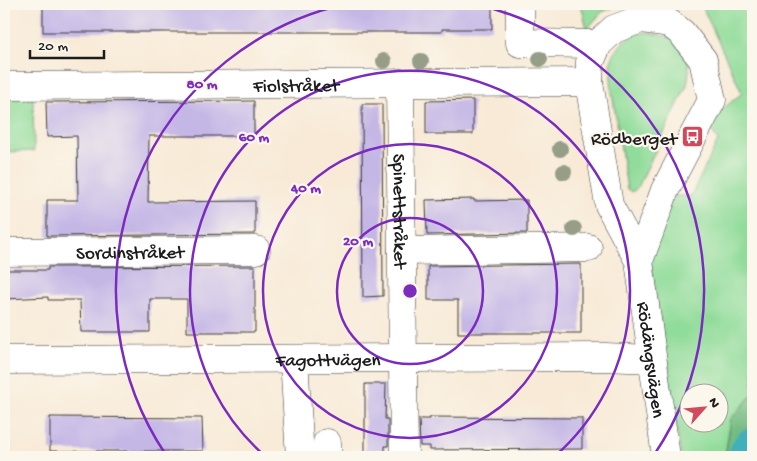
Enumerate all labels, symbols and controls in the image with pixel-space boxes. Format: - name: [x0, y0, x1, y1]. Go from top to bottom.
- scale bar: [30, 28, 104, 60]
- text: 20 m: [38, 38, 68, 56]
- text: 80 m: [187, 76, 218, 94]
- street label: Fiolstråket: [252, 76, 341, 99]
- bus stop icon: Rödberget: [681, 125, 705, 149]
- text: 60 m: [239, 129, 270, 147]
- place label: Rödberget: [591, 129, 679, 152]
- street label: Spinettstråket: [386, 154, 410, 271]
- text: 40 m: [290, 180, 321, 198]
- text: 20 m: [343, 233, 373, 251]
- street label: Sordinstråket: [76, 243, 186, 266]
- centre of rings: [401, 282, 419, 300]
- street label: Rödängsvägen: [630, 300, 668, 419]
- street label: Fagottvägen: [274, 350, 381, 374]
- north arrow: [680, 384, 730, 434]
- text: N: [704, 395, 723, 411]

